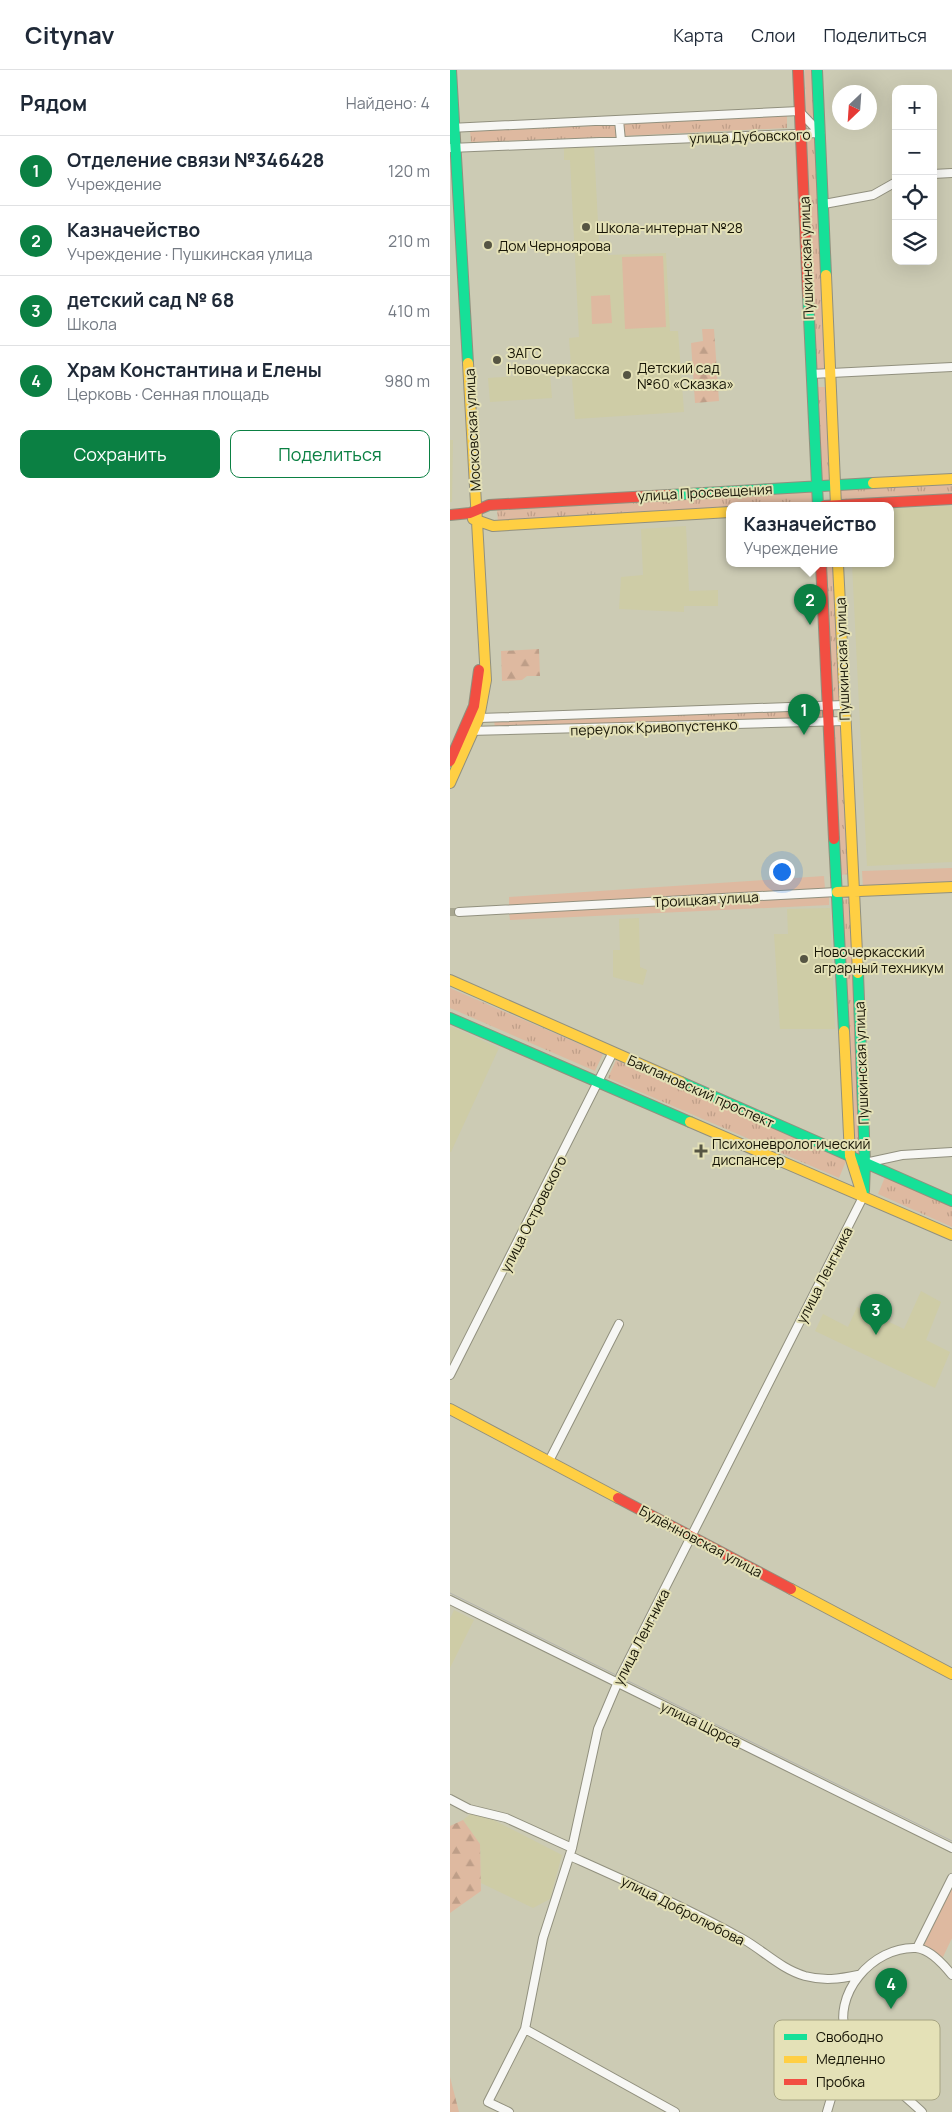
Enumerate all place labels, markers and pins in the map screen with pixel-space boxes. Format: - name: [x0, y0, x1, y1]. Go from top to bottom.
- place label: Школа-интернат №28: [596, 218, 743, 237]
- marker: Школа-интернат №28: [580, 221, 592, 233]
- place label: Дом Черноярова: [498, 236, 611, 255]
- marker: Дом Черноярова: [482, 239, 494, 251]
- place label: ЗАГС Новочеркасска: [507, 343, 609, 378]
- marker: ЗАГС Новочеркасска: [491, 354, 503, 366]
- place label: Детский сад №60 «Сказка»: [637, 358, 734, 393]
- marker: Детский сад №60 «Сказка»: [621, 369, 633, 381]
- pin: 2: [794, 584, 826, 625]
- pin: 1: [788, 694, 820, 735]
- place label: Новочеркасский аграрный техникум: [814, 942, 944, 977]
- marker: Новочеркасский аграрный техникум: [798, 953, 810, 965]
- place label: Психоневрологический диспансер: [712, 1134, 871, 1169]
- marker: Психоневрологический диспансер: [694, 1144, 708, 1158]
- pin: 3: [860, 1294, 892, 1335]
- pin: 4: [875, 1968, 907, 2009]

